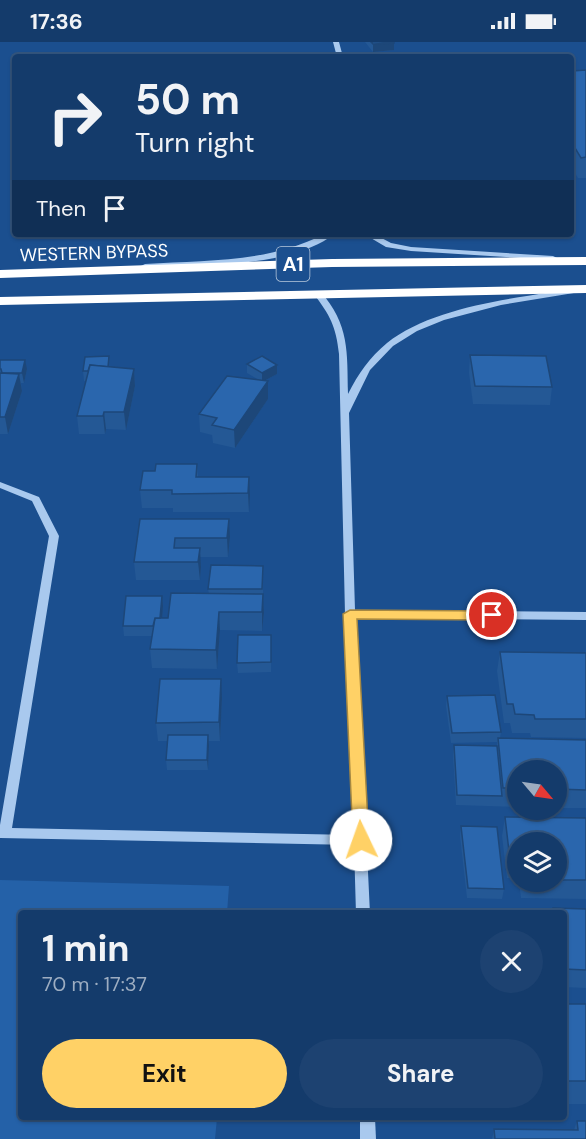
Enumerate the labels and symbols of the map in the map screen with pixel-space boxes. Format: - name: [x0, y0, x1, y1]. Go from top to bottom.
- street label: WESTERN BYPASS: [19, 238, 169, 268]
- road number: A1: [276, 247, 310, 281]
- pin: [466, 589, 517, 640]
- north arrow: [507, 760, 567, 820]
- position arrow: [329, 808, 393, 872]

